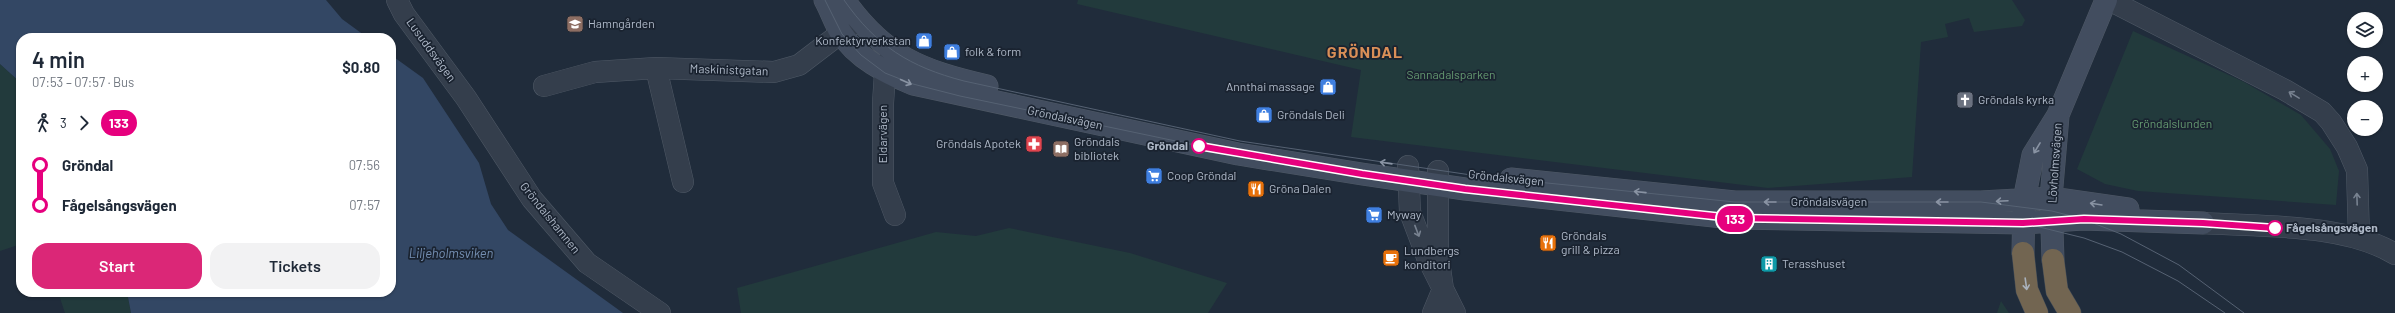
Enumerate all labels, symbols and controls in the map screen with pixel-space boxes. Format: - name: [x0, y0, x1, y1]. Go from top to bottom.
- map controls: [2347, 12, 2383, 136]
- button: layers: [2347, 12, 2383, 48]
- school or university icon: Hamngården: [565, 14, 585, 34]
- street label: Lusuddsvägen: [404, 15, 459, 84]
- place label: Hamngården: [588, 16, 655, 30]
- shop icon: Konfektyrverkstan: [914, 31, 934, 51]
- place label: Konfektyrverkstan: [815, 33, 911, 47]
- shop icon: folk & form: [942, 42, 962, 62]
- district label: GRÖNDAL: [1327, 42, 1403, 61]
- place label: folk & form: [965, 44, 1021, 58]
- text: 4 min: [32, 46, 85, 72]
- button: +: [2347, 56, 2383, 92]
- text: $0.80: [342, 58, 380, 76]
- street label: Maskinistgatan: [690, 61, 769, 77]
- park label: Sannadalsparken: [1406, 67, 1496, 81]
- text: 07:53 – 07:57 · Bus: [32, 74, 134, 90]
- shop icon: Annthai massage: [1318, 77, 1338, 97]
- one-way arrow: [900, 79, 912, 86]
- place label: Annthai massage: [1226, 79, 1315, 93]
- church icon: Gröndals kyrka: [1955, 90, 1975, 110]
- one-way arrow: [2288, 91, 2300, 99]
- place label: Gröndals kyrka: [1978, 92, 2054, 106]
- button: −: [2347, 100, 2383, 136]
- street label: Gröndalsvägen: [1026, 102, 1104, 132]
- street label: Eldarvägen: [875, 105, 889, 163]
- shop icon: Gröndals Deli: [1254, 105, 1274, 125]
- place label: Gröndals Deli: [1277, 107, 1345, 121]
- icon: walk: [32, 112, 54, 134]
- icon: forward: [73, 112, 95, 134]
- text: 133: [109, 114, 129, 131]
- text: 3: [60, 115, 67, 131]
- park label: Gröndalslunden: [2132, 116, 2212, 130]
- street label: Lövholmsvägen: [2044, 122, 2064, 204]
- pharmacy icon: Gröndals Apotek: [1024, 134, 1044, 154]
- place label: Gröndals bibliotek: [1074, 134, 1120, 162]
- place label: Gröndals Apotek: [936, 136, 1021, 150]
- place label: Gröndal: [1147, 138, 1188, 152]
- marker: Gröndal: [1191, 138, 1207, 154]
- library icon: Gröndals bibliotek: [1051, 139, 1071, 159]
- one-way arrow: [2033, 142, 2041, 154]
- text: Gröndal: [62, 156, 113, 174]
- text: 07:56: [349, 157, 380, 173]
- one-way arrow: [1380, 159, 1393, 167]
- supermarket icon: Coop Gröndal: [1144, 166, 1164, 186]
- street label: Gröndalsvägen: [1467, 166, 1545, 188]
- place label: Coop Gröndal: [1167, 168, 1236, 182]
- street label: Gröndalshamnen: [518, 179, 584, 256]
- restaurant icon: Gröna Dalen: [1246, 179, 1266, 199]
- place label: Gröna Dalen: [1269, 181, 1331, 195]
- one-way arrow: [1634, 188, 1647, 196]
- one-way arrow: [2354, 193, 2361, 206]
- street label: Gröndalsvägen: [1791, 194, 1867, 208]
- text: Fågelsångsvägen: [62, 196, 177, 214]
- text: 07:57: [349, 197, 380, 213]
- one-way arrow: [1996, 197, 2009, 204]
- one-way arrow: [1764, 198, 1777, 206]
- one-way arrow: [1936, 198, 1949, 206]
- one-way arrow: [2090, 199, 2103, 207]
- supermarket icon: Myway: [1364, 205, 1384, 225]
- line badge: 133: [1712, 206, 1758, 232]
- place label: Myway: [1387, 207, 1422, 221]
- text: 133: [1725, 210, 1745, 227]
- marker: Fågelsångsvägen: [2267, 220, 2283, 236]
- place label: Fågelsångsvägen: [2286, 220, 2378, 234]
- one-way arrow: [1414, 225, 1422, 237]
- place label: Gröndals grill & pizza: [1561, 228, 1620, 256]
- restaurant icon: Gröndals grill & pizza: [1538, 233, 1558, 253]
- button: Start: [32, 243, 202, 289]
- button: Tickets: [210, 243, 380, 289]
- place label: Lundbergs konditori: [1404, 243, 1460, 271]
- water label: Liljeholmsviken: [409, 245, 493, 261]
- cafe icon: Lundbergs konditori: [1381, 248, 1401, 268]
- building icon: Terasshuset: [1759, 254, 1779, 274]
- place label: Terasshuset: [1782, 256, 1846, 270]
- one-way arrow: [2022, 277, 2030, 290]

